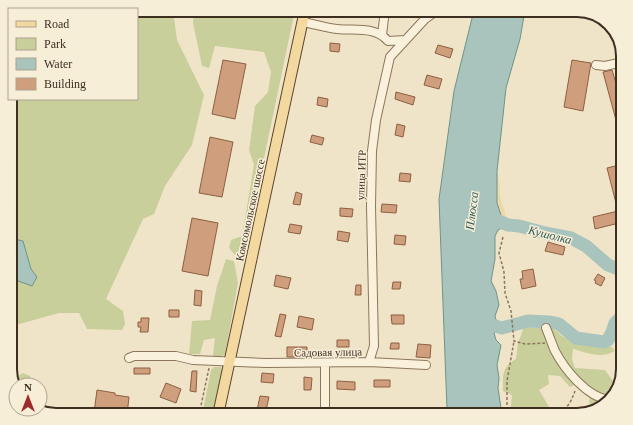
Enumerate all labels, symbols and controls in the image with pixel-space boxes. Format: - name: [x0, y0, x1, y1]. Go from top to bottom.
- legend: [8, 8, 138, 100]
- text: Road: [44, 17, 69, 31]
- text: Park: [44, 37, 66, 51]
- text: Water: [44, 57, 72, 71]
- text: Building: [44, 77, 86, 91]
- street label: улица ИТР: [354, 149, 368, 201]
- street label: Комсомольское шоссе: [233, 158, 267, 262]
- water label: Плюсса: [463, 191, 481, 232]
- water label: Кушолка: [526, 223, 573, 247]
- street label: Садовая улица: [294, 345, 362, 359]
- north arrow: [8, 377, 48, 417]
- text: N: [24, 381, 32, 393]

